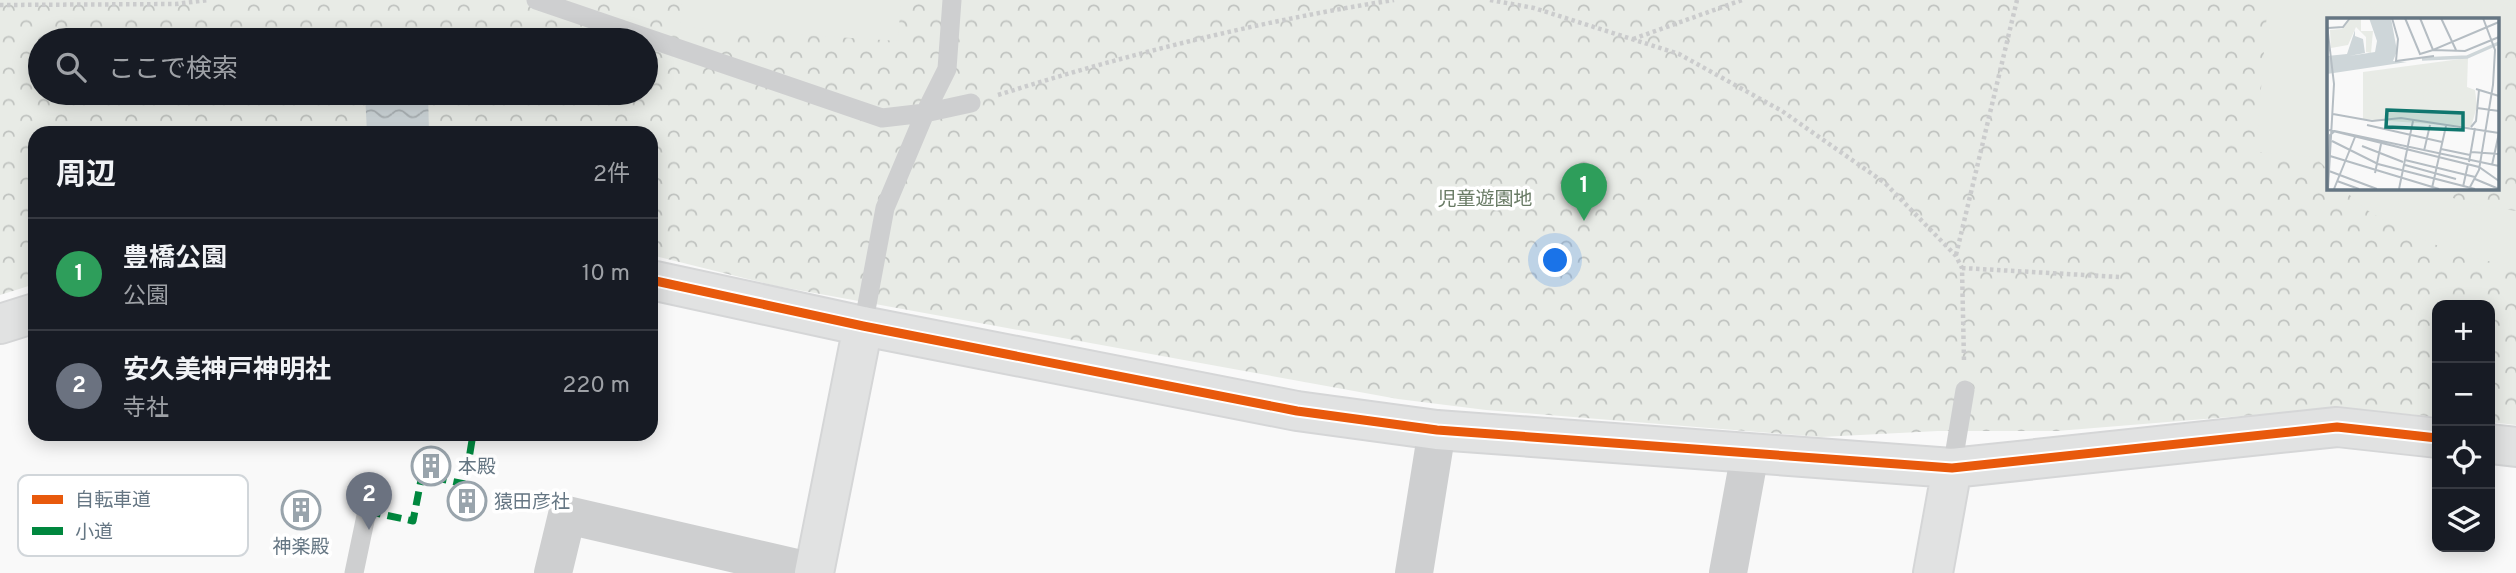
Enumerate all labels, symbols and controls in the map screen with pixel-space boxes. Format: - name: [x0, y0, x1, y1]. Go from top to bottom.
- inset map: [2327, 18, 2498, 189]
- search box: [28, 28, 658, 105]
- icon: search: [52, 48, 90, 86]
- text: ここで検索: [108, 54, 238, 87]
- text: 周辺: [56, 158, 116, 195]
- text: 2件: [593, 161, 630, 190]
- pin: 1: [1561, 163, 1607, 221]
- park label: 児童遊園地: [1437, 188, 1533, 212]
- text: 豊橋公園: [123, 243, 227, 276]
- your location: [1538, 243, 1572, 277]
- text: 1: [74, 260, 84, 289]
- text: 10 m: [582, 260, 630, 289]
- text: 公園: [123, 283, 169, 312]
- map controls: [2432, 300, 2495, 552]
- button: +: [2432, 300, 2495, 363]
- text: 安久美神戸神明社: [123, 355, 331, 388]
- button: −: [2432, 363, 2495, 426]
- text: 2: [72, 372, 86, 401]
- text: 220 m: [562, 372, 630, 401]
- text: 寺社: [123, 395, 169, 424]
- button: locate: [2432, 426, 2495, 489]
- building icon: 本殿: [410, 445, 452, 487]
- place label: 本殿: [458, 456, 496, 480]
- pin: 2: [346, 472, 392, 530]
- legend: [18, 475, 248, 556]
- building icon: 猿田彦社: [446, 480, 488, 522]
- text: 自転車道: [75, 489, 151, 513]
- building icon: 神楽殿: [280, 489, 322, 531]
- button: layers: [2432, 489, 2495, 552]
- place label: 猿田彦社: [494, 491, 570, 515]
- text: 小道: [75, 521, 113, 545]
- place label: 神楽殿: [272, 536, 330, 560]

